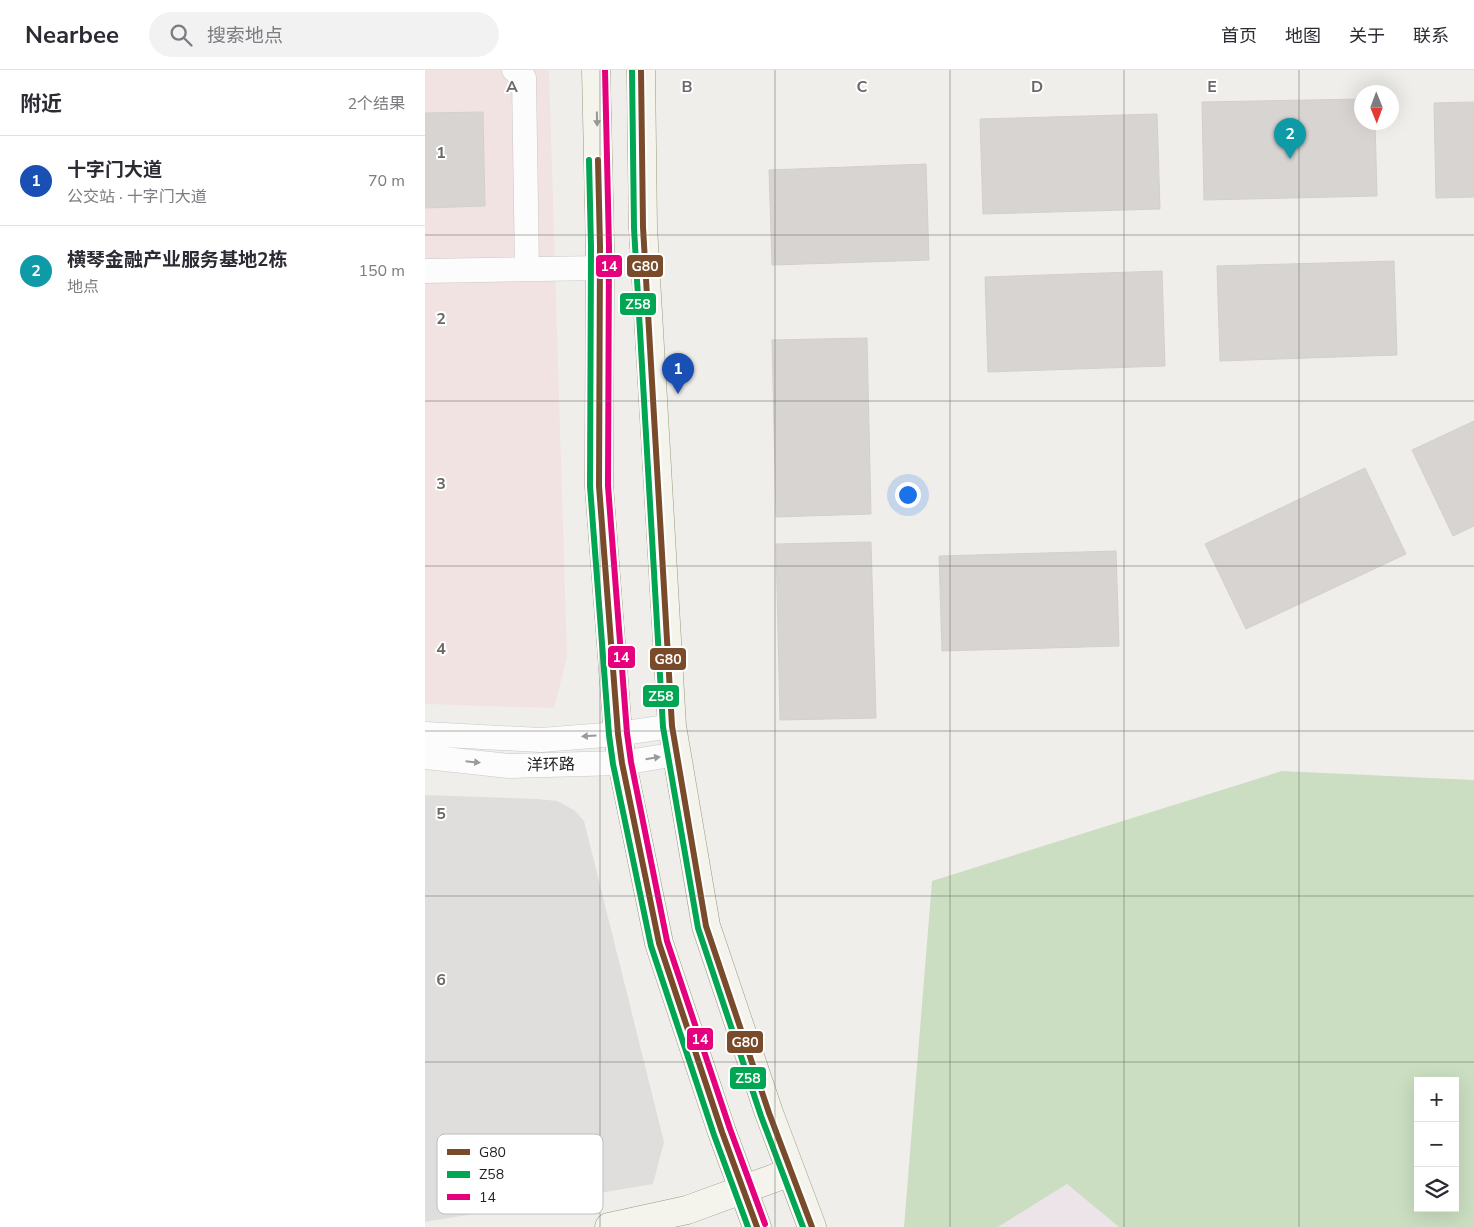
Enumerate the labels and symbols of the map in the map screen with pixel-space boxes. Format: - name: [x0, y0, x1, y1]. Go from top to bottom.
- text: A: [506, 76, 518, 98]
- text: B: [681, 76, 693, 98]
- text: C: [857, 76, 868, 98]
- text: D: [1031, 76, 1043, 98]
- text: E: [1207, 76, 1217, 98]
- north arrow: [1354, 85, 1399, 130]
- one-way arrow: [593, 111, 601, 127]
- pin: 2: [1274, 118, 1306, 159]
- text: 1: [436, 142, 446, 164]
- line badge: 14: [595, 254, 623, 278]
- line badge: G80: [626, 254, 664, 278]
- text: 14: [601, 257, 618, 276]
- text: G80: [631, 257, 659, 276]
- line badge: Z58: [619, 292, 657, 316]
- text: Z58: [625, 295, 651, 314]
- text: 2: [436, 308, 446, 330]
- pin: 1: [662, 353, 694, 394]
- text: 3: [436, 473, 446, 495]
- your location: [895, 482, 921, 508]
- text: 4: [436, 638, 446, 660]
- line badge: 14: [607, 645, 636, 669]
- line badge: G80: [649, 647, 687, 671]
- text: 14: [613, 648, 630, 667]
- text: G80: [654, 650, 682, 669]
- line badge: Z58: [642, 684, 680, 708]
- text: Z58: [648, 687, 674, 706]
- one-way arrow: [581, 732, 597, 740]
- street label: 洋环路: [527, 754, 575, 776]
- one-way arrow: [645, 754, 661, 762]
- one-way arrow: [466, 758, 482, 766]
- text: 5: [436, 803, 446, 825]
- text: 6: [436, 969, 446, 991]
- line badge: 14: [686, 1027, 714, 1051]
- text: 14: [692, 1030, 709, 1049]
- line badge: G80: [726, 1030, 764, 1054]
- text: G80: [731, 1033, 759, 1052]
- line badge: Z58: [729, 1066, 767, 1090]
- text: Z58: [735, 1069, 761, 1088]
- legend: [437, 1134, 603, 1214]
- text: G80: [479, 1143, 506, 1162]
- text: Z58: [479, 1165, 504, 1184]
- text: 14: [479, 1188, 496, 1207]

